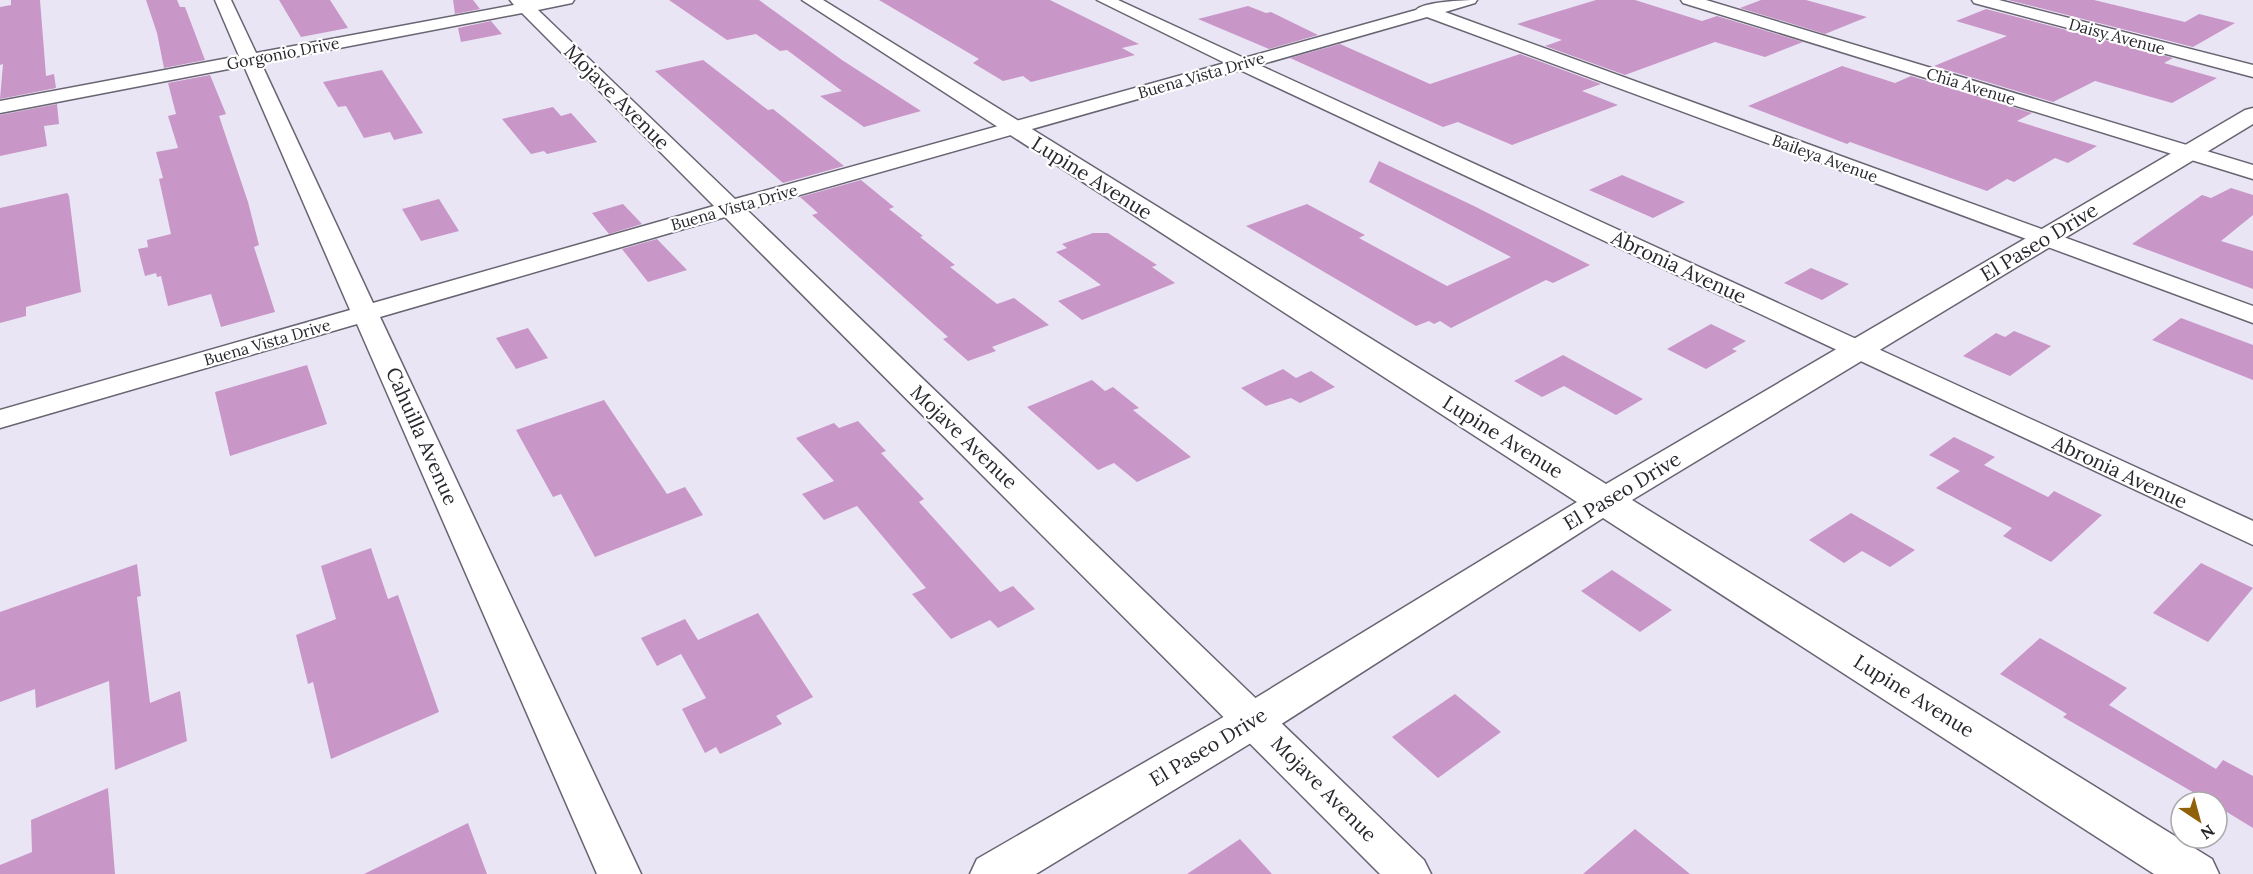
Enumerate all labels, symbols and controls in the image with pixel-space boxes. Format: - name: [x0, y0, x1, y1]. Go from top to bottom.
- street label: Daisy Avenue: [2067, 14, 2168, 59]
- street label: Gorgonio Drive: [225, 32, 341, 74]
- street label: Mojave Avenue: [559, 39, 676, 155]
- street label: Buena Vista Drive: [1135, 47, 1267, 103]
- street label: Chia Avenue: [1924, 63, 2018, 109]
- street label: Baileya Avenue: [1769, 130, 1881, 186]
- street label: Lupine Avenue: [1027, 131, 1157, 225]
- street label: Buena Vista Drive: [668, 179, 800, 235]
- street label: El Paseo Drive: [1976, 197, 2102, 286]
- street label: Abronia Avenue: [1607, 224, 1751, 309]
- street label: Buena Vista Drive: [201, 314, 333, 370]
- street label: Cahuilla Avenue: [381, 363, 464, 509]
- street label: Mojave Avenue: [906, 379, 1023, 494]
- street label: Lupine Avenue: [1438, 390, 1568, 484]
- street label: Abronia Avenue: [2048, 429, 2192, 514]
- street label: El Paseo Drive: [1559, 446, 1685, 535]
- street label: Lupine Avenue: [1849, 649, 1979, 743]
- street label: El Paseo Drive: [1145, 702, 1271, 791]
- street label: Mojave Avenue: [1266, 731, 1383, 847]
- north arrow: [2169, 790, 2229, 850]
- text: N: [2197, 820, 2219, 844]

